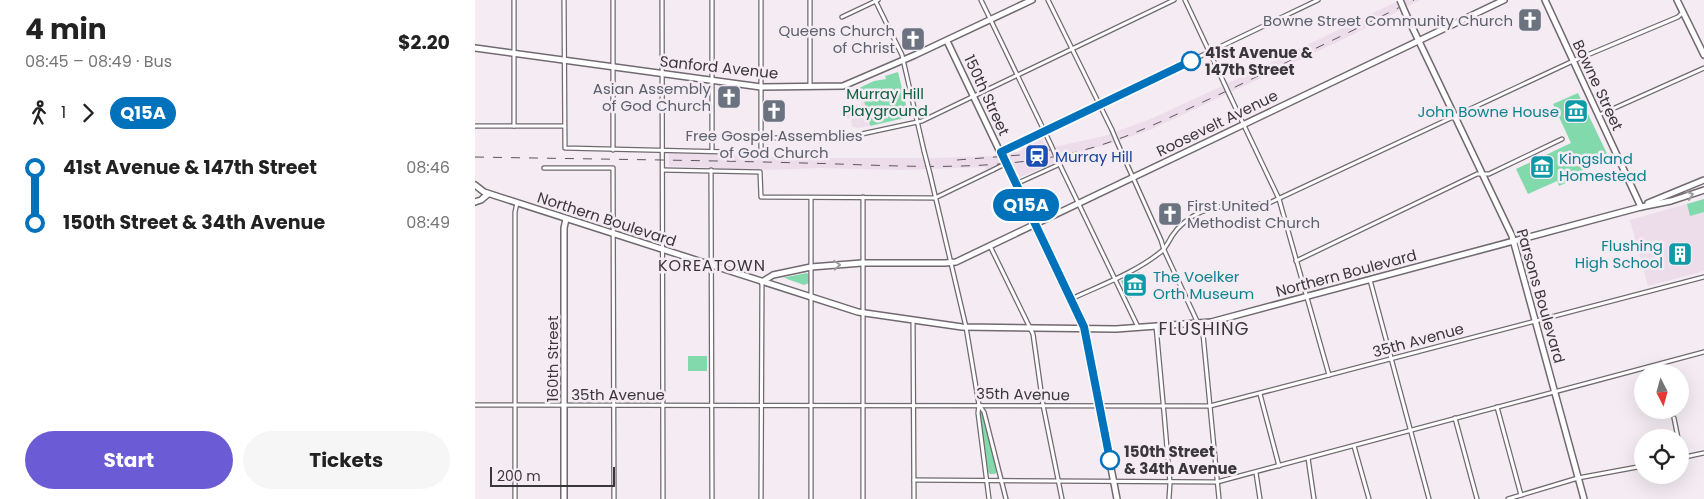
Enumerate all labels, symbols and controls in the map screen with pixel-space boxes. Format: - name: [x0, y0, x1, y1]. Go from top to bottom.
- church icon: Bowne Street Community Church: [1517, 7, 1543, 33]
- text: 4 min: [25, 10, 107, 49]
- place label: Bowne Street Community Church: [1263, 10, 1513, 31]
- place label: Queens Church of Christ: [778, 20, 895, 58]
- church icon: Queens Church of Christ: [900, 26, 926, 52]
- text: $2.20: [398, 29, 450, 56]
- street label: Bowne Street: [1568, 36, 1628, 134]
- place label: 41st Avenue & 147th Street: [1205, 42, 1313, 80]
- text: 08:45 – 08:49 · Bus: [25, 50, 172, 73]
- street label: Sanford Avenue: [659, 50, 779, 84]
- street label: 150th Street: [959, 51, 1015, 139]
- marker: 41st Avenue & 147th Street: [1181, 51, 1201, 71]
- place label: Asian Assembly of God Church: [593, 78, 712, 116]
- park label: Murray Hill Playground: [842, 83, 928, 121]
- church icon: Asian Assembly of God Church: [716, 84, 742, 110]
- street label: Roosevelt Avenue: [1153, 84, 1281, 162]
- church icon: Free Gospel Assemblies of God Church: [761, 98, 787, 124]
- museum icon: John Bowne House: [1563, 98, 1589, 124]
- icon: walk: [25, 99, 53, 127]
- icon: forward: [74, 99, 102, 127]
- text: Q15A: [120, 100, 166, 125]
- text: 1: [61, 101, 66, 124]
- place label: John Bowne House: [1418, 101, 1559, 122]
- place label: Free Gospel Assemblies of God Church: [685, 125, 863, 163]
- station icon: Murray Hill: [1024, 143, 1050, 169]
- place label: Murray Hill: [1055, 146, 1133, 167]
- place label: Kingsland Homestead: [1559, 148, 1647, 186]
- text: 41st Avenue & 147th Street: [63, 154, 317, 181]
- museum icon: Kingsland Homestead: [1529, 154, 1555, 180]
- text: 08:46: [406, 156, 450, 179]
- street label: Northern Boulevard: [535, 187, 679, 251]
- line badge: Q15A: [991, 189, 1061, 221]
- one-way arrow: [1685, 190, 1693, 200]
- text: Q15A: [1003, 192, 1049, 217]
- place label: First United Methodist Church: [1187, 195, 1320, 233]
- church icon: First United Methodist Church: [1157, 201, 1183, 227]
- text: 150th Street & 34th Avenue: [63, 209, 325, 236]
- text: 08:49: [406, 211, 450, 234]
- street label: Parsons Boulevard: [1512, 226, 1570, 366]
- place label: Flushing High School: [1575, 235, 1663, 273]
- building icon: Flushing High School: [1667, 241, 1693, 267]
- street label: Northern Boulevard: [1273, 244, 1419, 302]
- district label: KOREATOWN: [658, 254, 766, 277]
- one-way arrow: [833, 260, 841, 271]
- place label: The Voelker Orth Museum: [1153, 266, 1254, 304]
- museum icon: The Voelker Orth Museum: [1122, 272, 1148, 298]
- street label: 160th Street: [542, 316, 563, 402]
- district label: FLUSHING: [1158, 316, 1250, 341]
- street label: 35th Avenue: [1370, 318, 1466, 362]
- north arrow: [1634, 364, 1689, 419]
- map controls: [1634, 364, 1689, 484]
- street label: 35th Avenue: [976, 383, 1070, 405]
- street label: 35th Avenue: [571, 384, 665, 405]
- button: locate: [1634, 429, 1689, 484]
- button: Start: [25, 431, 233, 489]
- button: Tickets: [243, 431, 450, 489]
- place label: 150th Street & 34th Avenue: [1124, 441, 1237, 479]
- marker: 150th Street & 34th Avenue: [1100, 450, 1120, 470]
- scale bar: [490, 464, 615, 487]
- text: 200 m: [497, 466, 541, 486]

